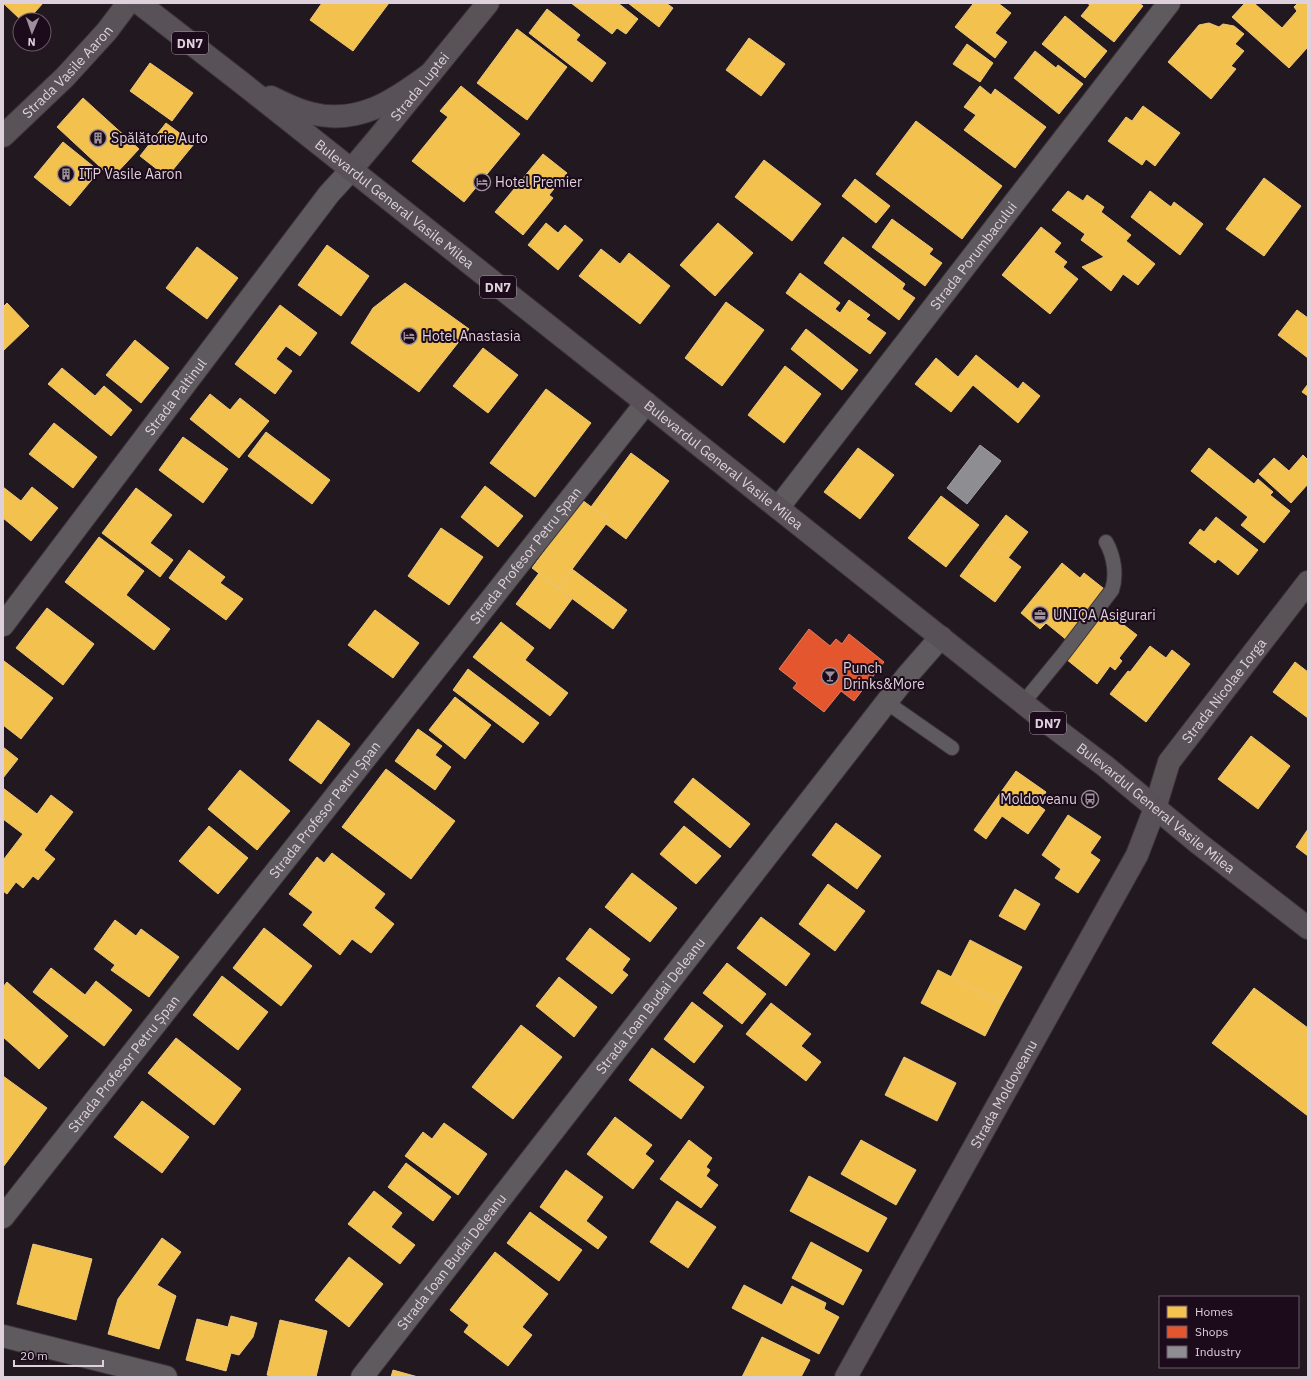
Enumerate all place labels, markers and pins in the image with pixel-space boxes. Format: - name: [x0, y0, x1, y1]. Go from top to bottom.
- building icon: Spălătorie Auto: [88, 128, 108, 148]
- place label: Spălătorie Auto: [111, 129, 208, 147]
- building icon: ITP Vasile Aaron: [56, 164, 76, 184]
- place label: ITP Vasile Aaron: [79, 165, 182, 183]
- hotel icon: Hotel Premier: [472, 172, 492, 192]
- place label: Hotel Premier: [495, 173, 582, 191]
- hotel icon: Hotel Anastasia: [399, 326, 419, 346]
- place label: Hotel Anastasia: [422, 327, 521, 345]
- office icon: UNIQA Asigurari: [1030, 605, 1050, 625]
- place label: UNIQA Asigurari: [1053, 606, 1156, 624]
- place label: Punch Drinks&More: [843, 659, 925, 693]
- bar icon: Punch Drinks&More: [820, 666, 840, 686]
- bus stop icon: Moldoveanu: [1080, 789, 1100, 809]
- place label: Moldoveanu: [1000, 790, 1077, 808]

